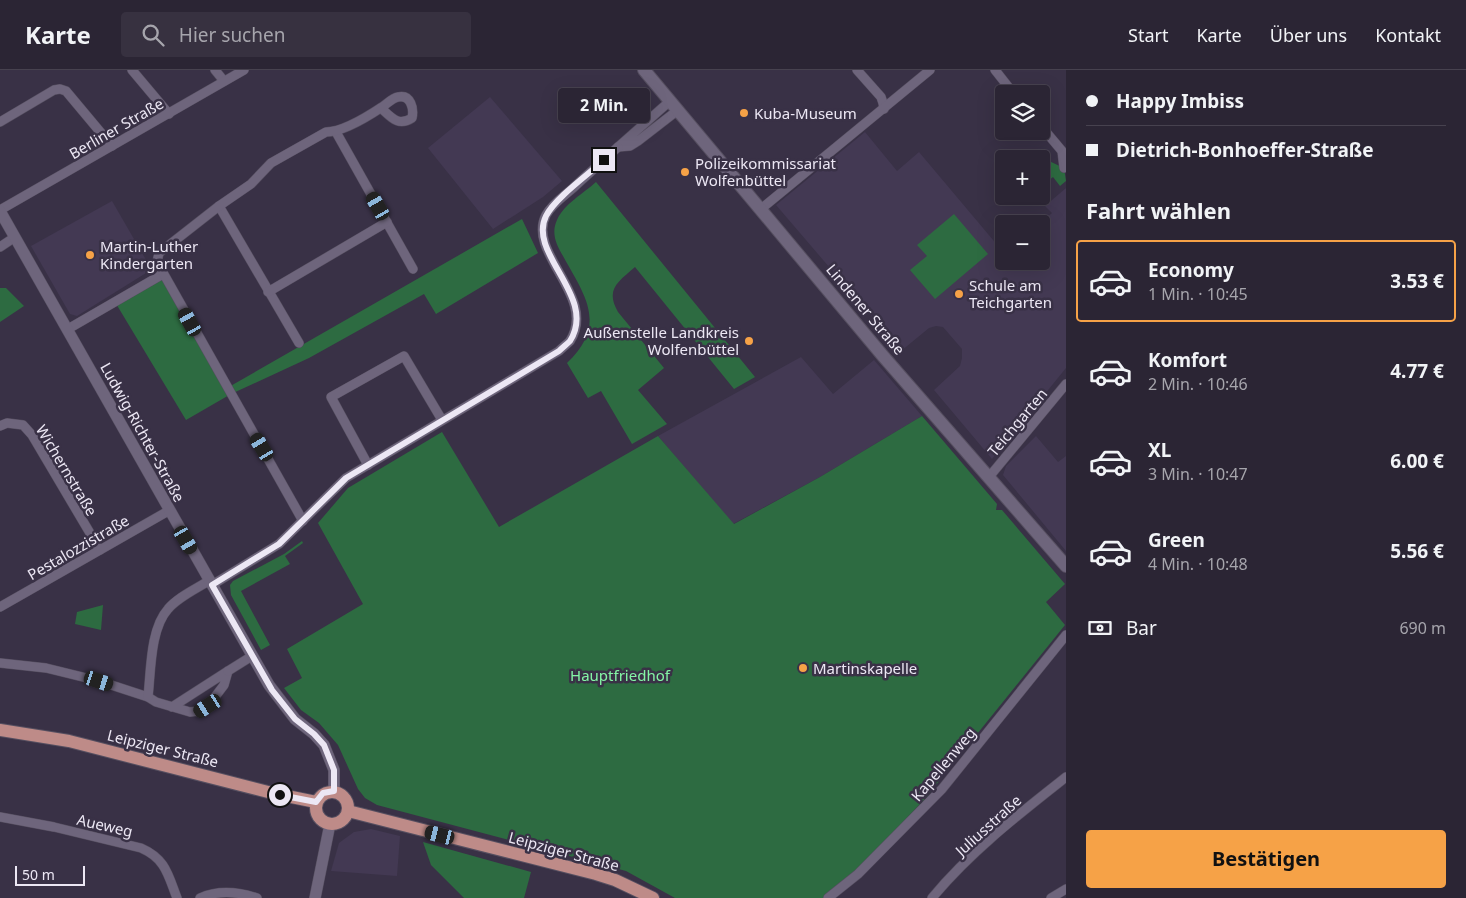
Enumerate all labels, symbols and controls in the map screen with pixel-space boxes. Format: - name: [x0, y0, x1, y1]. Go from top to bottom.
- search box: [121, 12, 471, 57]
- text: Karte: [25, 18, 91, 51]
- icon: search: [139, 21, 167, 49]
- text: Hier suchen: [179, 22, 285, 48]
- text: Start: [1128, 23, 1168, 47]
- text: Karte: [1196, 23, 1242, 47]
- text: Über uns: [1270, 23, 1347, 47]
- text: Kontakt: [1375, 23, 1441, 47]
- map controls: [995, 85, 1050, 270]
- button: layers: [995, 85, 1050, 140]
- callout: 2 Min.: [558, 88, 650, 122]
- text: Happy Imbiss: [1116, 88, 1244, 114]
- street label: Berliner Straße: [65, 93, 167, 163]
- text: 2 Min.: [580, 94, 628, 116]
- place label: Kuba-Museum: [754, 103, 857, 123]
- marker: Kuba-Museum: [738, 107, 750, 119]
- text: Dietrich-Bonhoeffer-Straße: [1116, 137, 1374, 163]
- route end: [593, 149, 615, 171]
- button: +: [995, 150, 1050, 205]
- place label: Polizeikommissariat Wolfenbüttel: [695, 153, 837, 190]
- marker: Polizeikommissariat Wolfenbüttel: [679, 166, 691, 178]
- car: [364, 189, 391, 223]
- text: Fahrt wählen: [1086, 195, 1231, 225]
- button: −: [995, 215, 1050, 270]
- place label: Martin-Luther Kindergarten: [100, 236, 198, 273]
- marker: Martin-Luther Kindergarten: [84, 249, 96, 261]
- text: Economy: [1148, 257, 1234, 283]
- icon: car: [1088, 259, 1133, 304]
- street label: Lindener Straße: [822, 260, 910, 358]
- text: 3.53 €: [1390, 268, 1444, 294]
- place label: Schule am Teichgarten: [969, 275, 1052, 312]
- text: 1 Min. · 10:45: [1148, 283, 1248, 305]
- marker: Schule am Teichgarten: [953, 288, 965, 300]
- car: [176, 305, 203, 339]
- place label: Außenstelle Landkreis Wolfenbüttel: [584, 322, 739, 359]
- marker: Außenstelle Landkreis Wolfenbüttel: [743, 335, 755, 347]
- text: Komfort: [1148, 347, 1227, 373]
- icon: car: [1088, 349, 1133, 394]
- text: 4.77 €: [1390, 358, 1444, 384]
- street label: Ludwig-Richter-Straße: [96, 359, 190, 505]
- text: 2 Min. · 10:46: [1148, 373, 1248, 395]
- street label: Teichgarten: [983, 384, 1051, 460]
- street label: Wichernstraße: [32, 421, 102, 519]
- car: [247, 430, 276, 464]
- text: XL: [1148, 437, 1171, 463]
- icon: car: [1088, 439, 1133, 484]
- text: 6.00 €: [1390, 448, 1444, 474]
- text: 3 Min. · 10:47: [1148, 463, 1248, 485]
- street label: Pestalozzistraße: [24, 510, 132, 584]
- car: [172, 523, 199, 557]
- text: Green: [1148, 527, 1205, 553]
- icon: car: [1088, 529, 1133, 574]
- text: 5.56 €: [1390, 538, 1444, 564]
- text: 4 Min. · 10:48: [1148, 553, 1248, 575]
- icon: cash: [1086, 614, 1114, 642]
- text: Bar: [1126, 615, 1157, 641]
- text: 690 m: [1399, 617, 1446, 639]
- place label: Martinskapelle: [813, 658, 917, 678]
- marker: Martinskapelle: [797, 662, 809, 674]
- park label: Hauptfriedhof: [570, 665, 671, 685]
- car: [82, 669, 115, 693]
- car: [191, 692, 224, 720]
- street label: Kapellenweg: [906, 723, 980, 805]
- street label: Leipziger Straße: [105, 725, 221, 771]
- route start: [269, 784, 291, 806]
- street label: Juliusstraße: [949, 790, 1025, 861]
- street label: Aueweg: [75, 809, 135, 841]
- car: [423, 824, 456, 846]
- street label: Leipziger Straße: [506, 827, 622, 875]
- button: Bestätigen: [1086, 830, 1446, 888]
- scale bar: [15, 863, 85, 886]
- text: 50 m: [22, 865, 55, 884]

